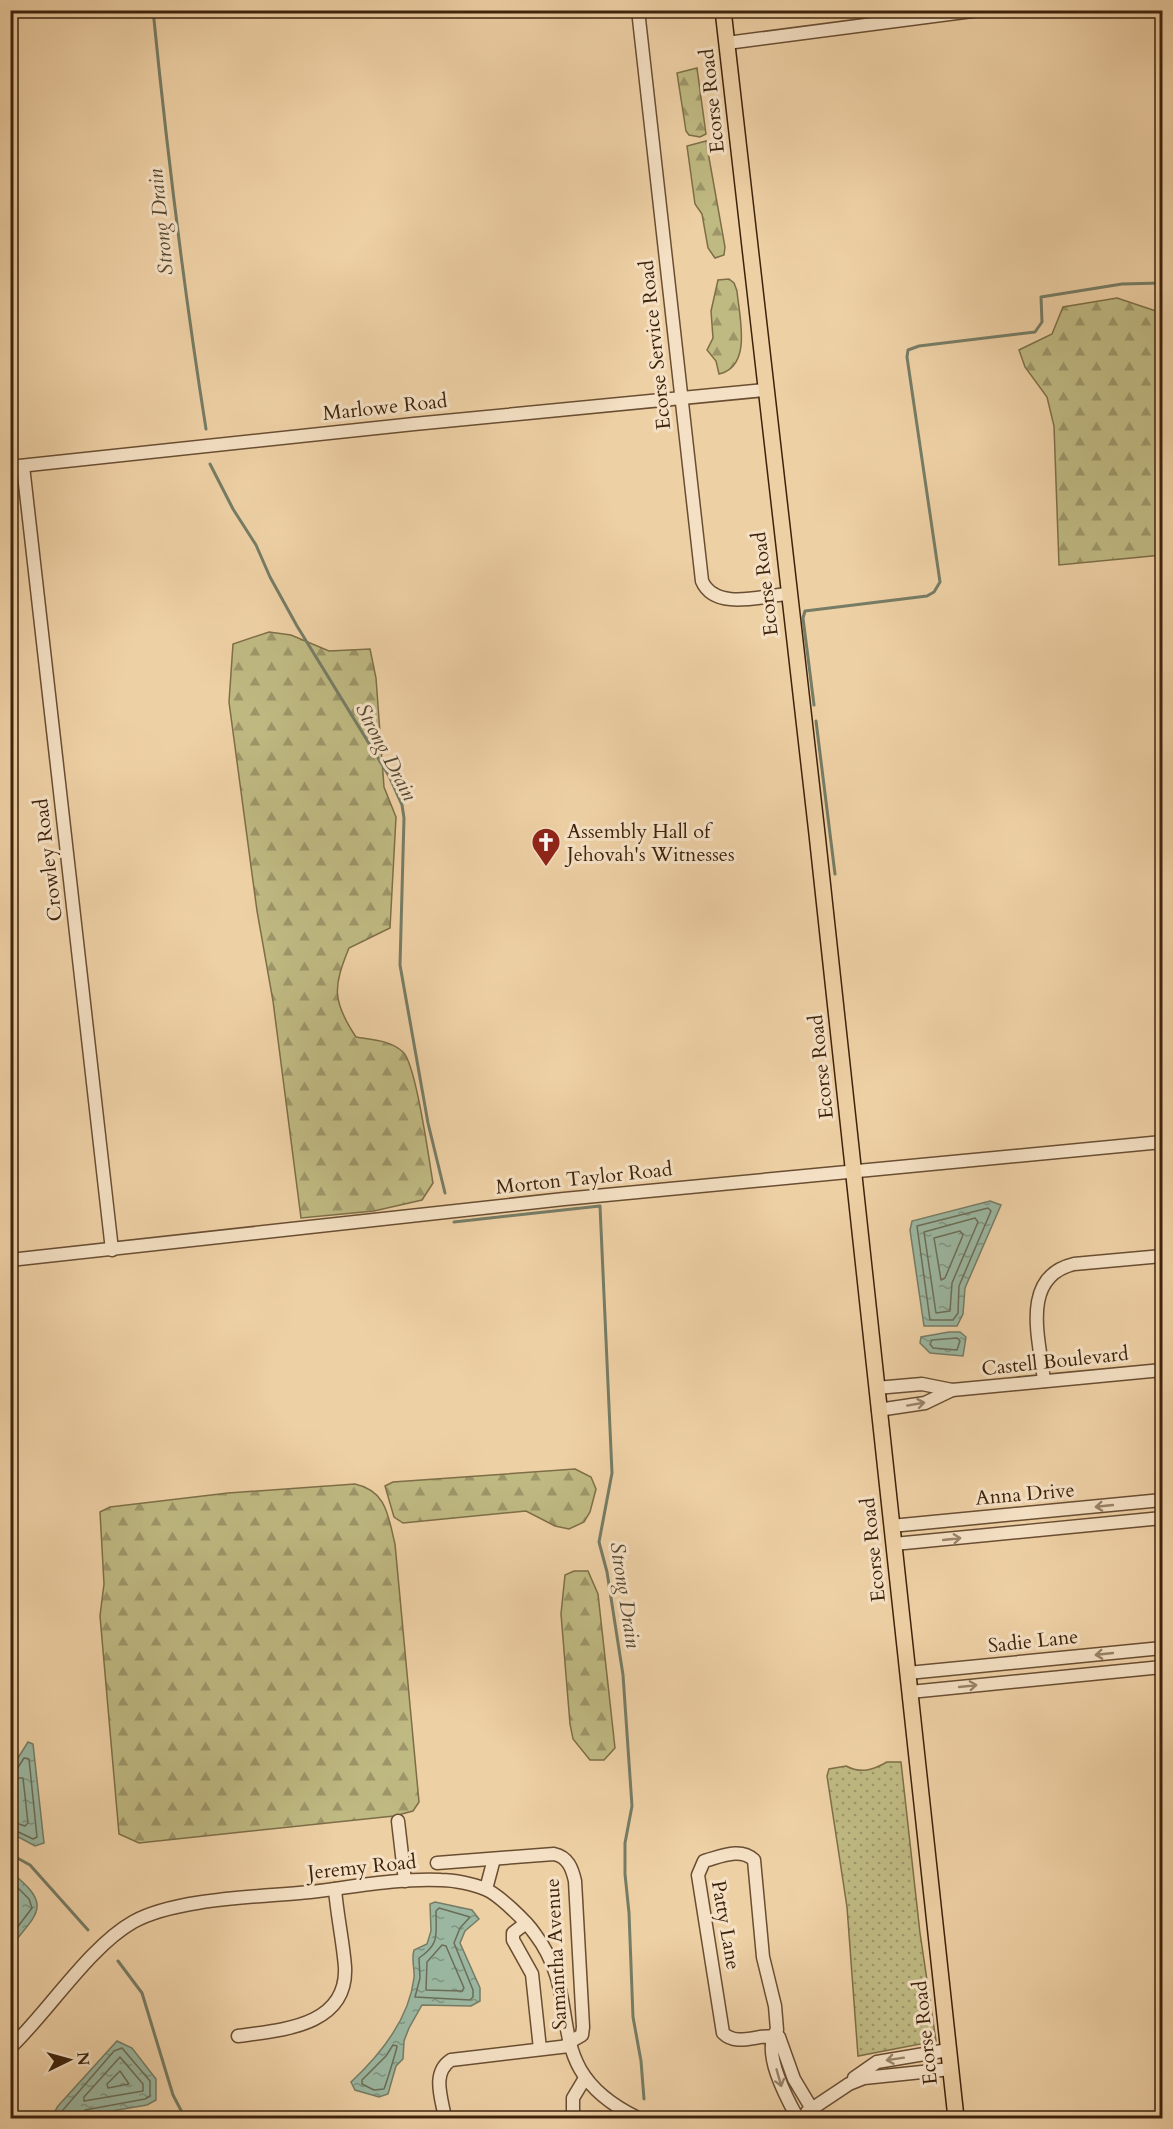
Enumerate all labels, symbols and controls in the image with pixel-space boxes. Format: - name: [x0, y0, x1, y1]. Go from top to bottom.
- street label: Ecorse Road: [693, 47, 731, 154]
- water label: Strong Drain: [141, 167, 181, 277]
- street label: Ecorse Service Road: [633, 259, 677, 431]
- street label: Marlowe Road: [321, 387, 449, 427]
- street label: Ecorse Road: [745, 530, 785, 638]
- water label: Strong Drain: [348, 698, 424, 807]
- street label: Crowley Road: [27, 797, 69, 923]
- place label: Assembly Hall of Jehovah's Witnesses: [564, 818, 735, 868]
- church icon: Assembly Hall of Jehovah's Witnesses: [530, 826, 562, 868]
- street label: Ecorse Road: [802, 1013, 840, 1120]
- street label: Morton Taylor Road: [494, 1155, 674, 1201]
- street label: Castell Boulevard: [980, 1340, 1130, 1382]
- one-way arrow: [906, 1398, 926, 1409]
- street label: Anna Drive: [974, 1476, 1076, 1512]
- street label: Ecorse Road: [854, 1496, 892, 1603]
- one-way arrow: [1095, 1501, 1115, 1512]
- one-way arrow: [941, 1533, 961, 1544]
- water label: Strong Drain: [602, 1540, 648, 1651]
- street label: Sadie Lane: [987, 1623, 1079, 1659]
- one-way arrow: [1095, 1649, 1115, 1660]
- one-way arrow: [957, 1680, 977, 1691]
- street label: Jeremy Road: [303, 1848, 418, 1886]
- street label: Samantha Avenue: [539, 1878, 573, 2030]
- street label: Patty Lane: [705, 1878, 747, 1972]
- street label: Ecorse Road: [906, 1979, 944, 2086]
- north arrow: [39, 2030, 99, 2090]
- text: N: [71, 2051, 95, 2067]
- one-way arrow: [886, 2054, 905, 2065]
- one-way arrow: [774, 2068, 785, 2087]

